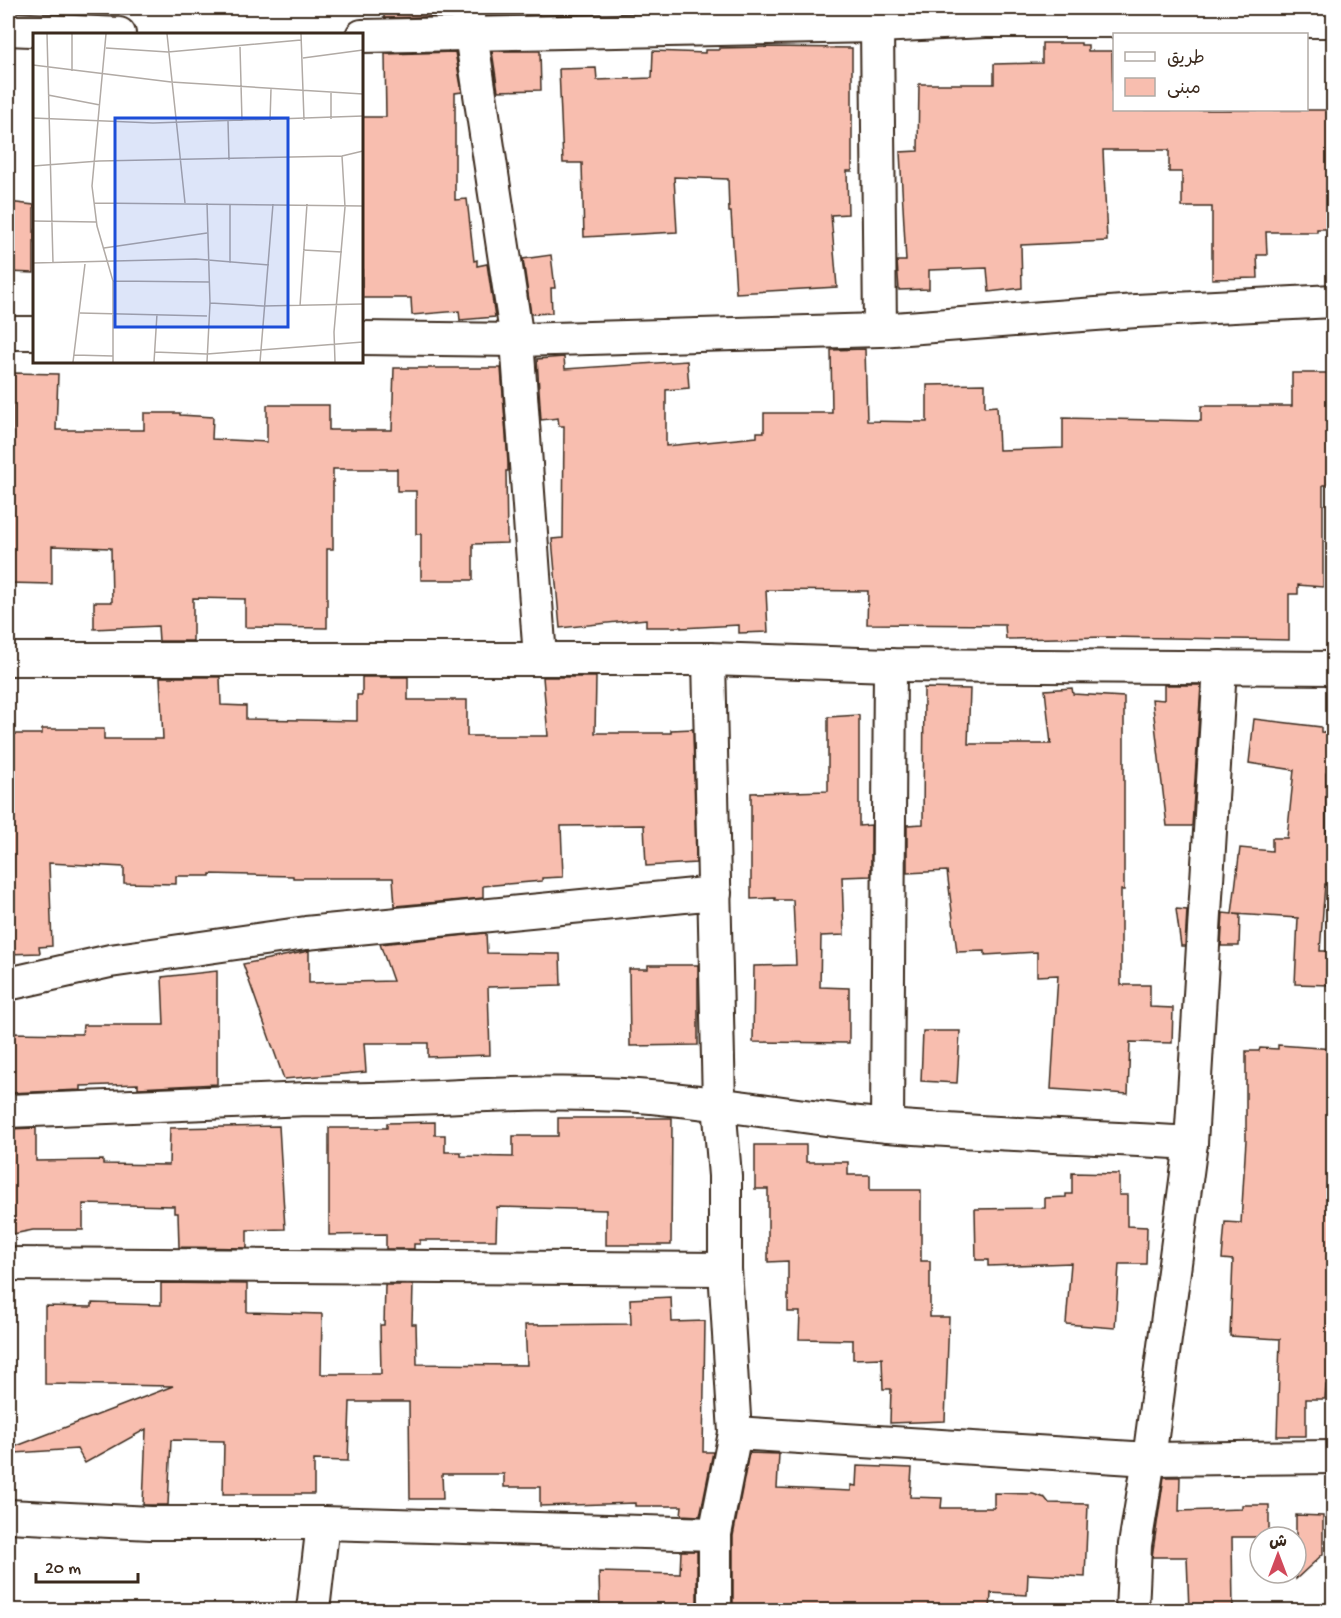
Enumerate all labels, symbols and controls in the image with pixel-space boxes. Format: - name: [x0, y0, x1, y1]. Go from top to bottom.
- inset map: [33, 33, 363, 363]
- legend: [1113, 33, 1308, 111]
- text: طريق: [1167, 49, 1205, 70]
- text: مبنى: [1167, 79, 1201, 100]
- north arrow: [1248, 1525, 1308, 1585]
- text: ش: [1269, 1534, 1287, 1553]
- scale bar: [36, 1546, 138, 1584]
- text: 20 m: [45, 1559, 81, 1580]

